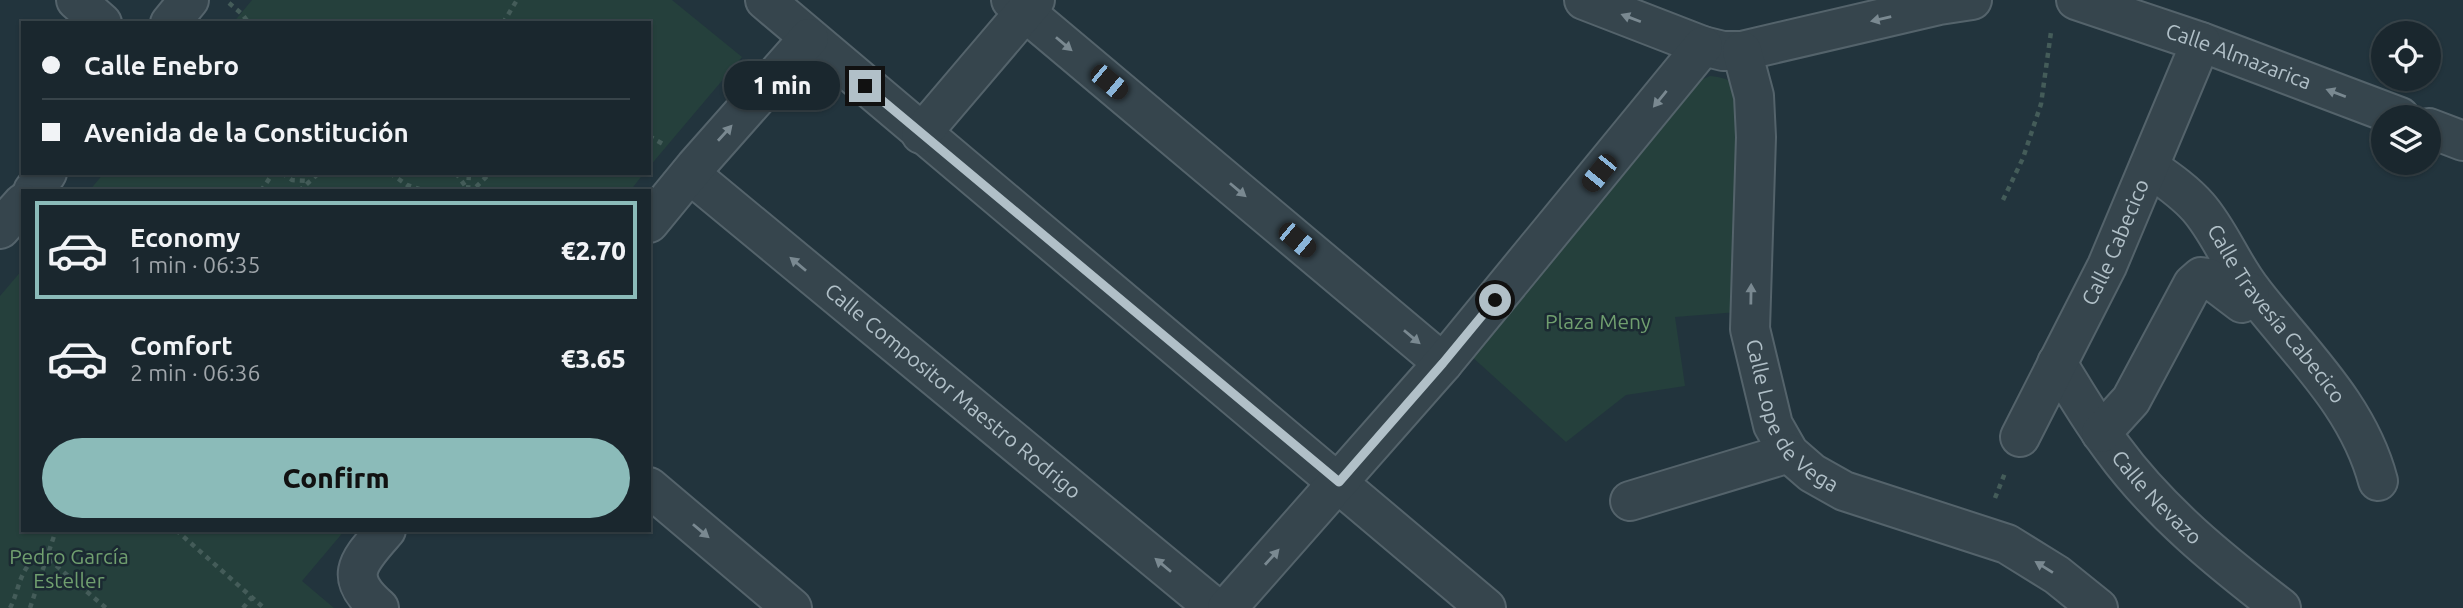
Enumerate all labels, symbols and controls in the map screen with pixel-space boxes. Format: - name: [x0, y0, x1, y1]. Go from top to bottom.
- one-way arrow: [1620, 12, 1641, 23]
- one-way arrow: [1870, 14, 1892, 25]
- street label: Calle Almazarica: [2163, 18, 2315, 93]
- map controls: [2371, 21, 2441, 175]
- button: locate: [2371, 21, 2441, 91]
- one-way arrow: [1055, 36, 1072, 51]
- text: Calle Enebro: [84, 51, 239, 80]
- car: [1087, 60, 1132, 104]
- callout: 1 min: [725, 62, 840, 110]
- route end: [849, 70, 881, 102]
- text: 1 min: [753, 73, 811, 98]
- one-way arrow: [2325, 88, 2346, 99]
- one-way arrow: [1652, 89, 1667, 107]
- button: layers: [2371, 105, 2441, 175]
- text: Avenida de la Constitución: [84, 118, 409, 147]
- one-way arrow: [717, 125, 732, 142]
- car: [1578, 150, 1621, 196]
- street label: Calle Cabecico: [2076, 175, 2153, 309]
- one-way arrow: [1229, 182, 1246, 197]
- car: [1275, 218, 1320, 262]
- icon: car: [46, 219, 109, 282]
- street label: Calle Travesía Cabecico: [2203, 219, 2351, 407]
- text: Economy: [130, 223, 240, 252]
- text: €2.70: [561, 236, 626, 265]
- text: 1 min · 06:35: [130, 252, 261, 277]
- one-way arrow: [790, 257, 807, 272]
- street label: Calle Compositor Maestro Rodrigo: [821, 278, 1086, 503]
- one-way arrow: [1745, 283, 1757, 305]
- route start: [1479, 284, 1511, 316]
- park label: Plaza Meny: [1545, 309, 1651, 333]
- icon: car: [46, 327, 109, 390]
- one-way arrow: [1403, 329, 1421, 345]
- text: Comfort: [130, 331, 233, 360]
- street label: Calle Lope de Vega: [1742, 337, 1843, 496]
- text: €3.65: [561, 344, 626, 373]
- text: 2 min · 06:36: [130, 360, 261, 385]
- button: Confirm: [42, 438, 630, 518]
- street label: Calle Nevazo: [2107, 445, 2207, 549]
- one-way arrow: [693, 523, 710, 538]
- park label: Pedro García Esteller: [9, 544, 129, 592]
- one-way arrow: [1264, 549, 1280, 566]
- one-way arrow: [1154, 557, 1172, 572]
- one-way arrow: [2034, 561, 2054, 574]

